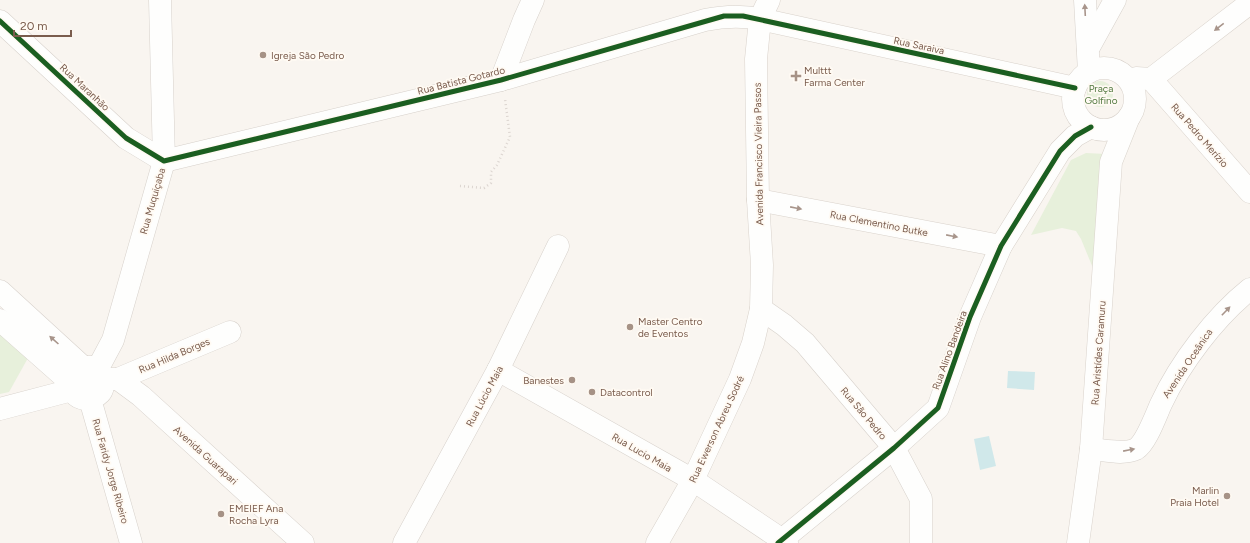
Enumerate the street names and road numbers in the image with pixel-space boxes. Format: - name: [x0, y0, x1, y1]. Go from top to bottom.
- street label: Rua Saraiva: [892, 34, 946, 57]
- street label: Rua Maranhão: [57, 61, 112, 114]
- street label: Rua Batista Gotardo: [416, 63, 507, 98]
- street label: Avenida Francisco Vieira Passos: [751, 82, 766, 225]
- street label: Rua Pedro Merízio: [1168, 101, 1231, 170]
- street label: Rua Muquiçaba: [137, 166, 168, 236]
- street label: Rua Clementino Butke: [829, 208, 929, 239]
- street label: Rua Aristídes Caramuru: [1088, 300, 1109, 406]
- street label: Rua Alino Bandeira: [929, 309, 970, 392]
- street label: Avenida Oceânica: [1159, 326, 1215, 400]
- street label: Rua Hilda Borges: [137, 334, 212, 376]
- street label: Rua Lúcio Maia: [463, 364, 506, 429]
- street label: Rua Ewerson Abreu Sodré: [686, 373, 747, 485]
- street label: Rua São Pedro: [838, 384, 890, 443]
- street label: Rua Faridy Jorge Ribeiro: [89, 417, 132, 525]
- street label: Avenida Guarapari: [171, 423, 240, 488]
- street label: Rua Lucio Maia: [609, 430, 674, 475]

